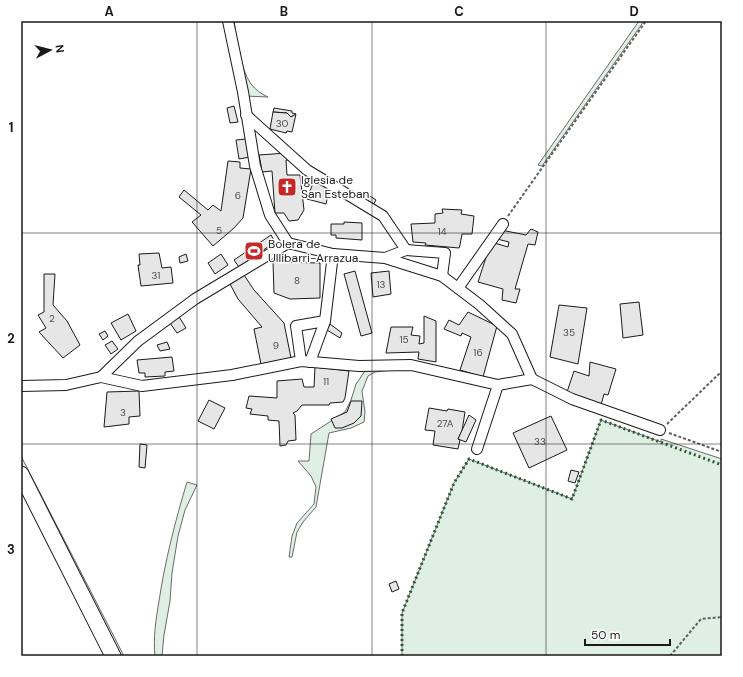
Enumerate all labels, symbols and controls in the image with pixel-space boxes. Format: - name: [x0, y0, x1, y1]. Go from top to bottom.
- text: A: [104, 3, 114, 20]
- text: B: [280, 3, 288, 20]
- text: C: [454, 3, 464, 20]
- text: D: [629, 3, 639, 20]
- north arrow: [30, 30, 70, 70]
- text: N: [52, 44, 67, 54]
- house number: 30: [276, 117, 289, 130]
- text: 1: [9, 119, 13, 136]
- place label: Iglesia de San Esteban: [301, 172, 370, 202]
- church icon: Iglesia de San Esteban: [276, 176, 298, 198]
- house number: 6: [235, 189, 241, 202]
- house number: 5: [216, 224, 222, 237]
- house number: 14: [437, 225, 447, 238]
- place label: Bolera de Ullibarri-Arrazua: [268, 236, 358, 266]
- sports icon: Bolera de Ullibarri-Arrazua: [243, 240, 265, 262]
- house number: 31: [152, 269, 160, 282]
- house number: 8: [294, 274, 300, 287]
- house number: 13: [376, 278, 386, 291]
- house number: 2: [49, 312, 55, 325]
- house number: 35: [563, 326, 575, 339]
- text: 2: [7, 330, 15, 347]
- house number: 15: [399, 333, 409, 346]
- house number: 9: [273, 339, 279, 352]
- house number: 16: [473, 346, 483, 359]
- house number: 11: [323, 375, 329, 388]
- house number: 3: [120, 406, 126, 419]
- house number: 27A: [437, 417, 454, 430]
- house number: 33: [534, 435, 546, 448]
- text: 3: [7, 541, 15, 558]
- scale bar: [585, 621, 670, 647]
- text: 50 m: [591, 627, 620, 643]

